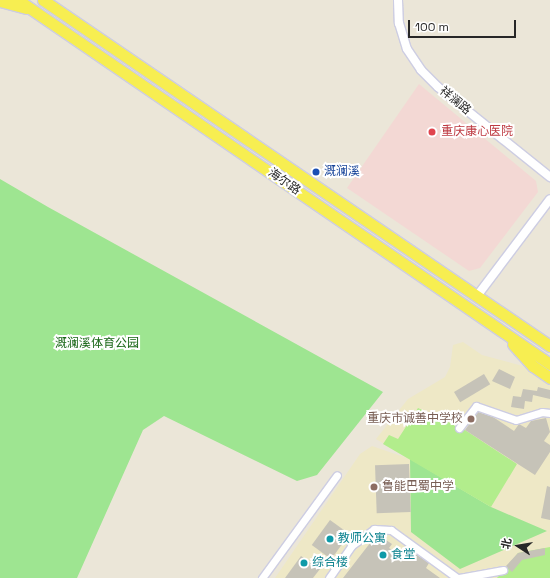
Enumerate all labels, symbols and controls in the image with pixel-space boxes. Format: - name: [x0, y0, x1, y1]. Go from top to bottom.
- scale bar: [410, 12, 518, 38]
- text: 100 m: [415, 19, 449, 35]
- street label: 祥澜路: [436, 84, 474, 118]
- place label: 重庆康心医院: [441, 125, 513, 139]
- marker: 重庆康心医院: [426, 126, 438, 138]
- place label: 溉澜溪: [324, 165, 360, 179]
- street label: 海尔路: [265, 166, 303, 198]
- marker: 溉澜溪: [311, 167, 321, 177]
- park label: 溉澜溪体育公园: [55, 337, 139, 351]
- place label: 重庆市诚善中学校: [367, 412, 463, 426]
- marker: 重庆市诚善中学校: [466, 414, 476, 424]
- place label: 鲁能巴蜀中学: [382, 480, 454, 494]
- marker: 鲁能巴蜀中学: [369, 482, 379, 492]
- north arrow: [498, 526, 538, 566]
- place label: 教师公寓: [338, 532, 386, 546]
- marker: 教师公寓: [325, 534, 335, 544]
- text: 北: [498, 537, 514, 550]
- place label: 食堂: [391, 548, 415, 562]
- marker: 食堂: [378, 550, 388, 560]
- place label: 综合楼: [312, 556, 348, 570]
- marker: 综合楼: [299, 558, 309, 568]

